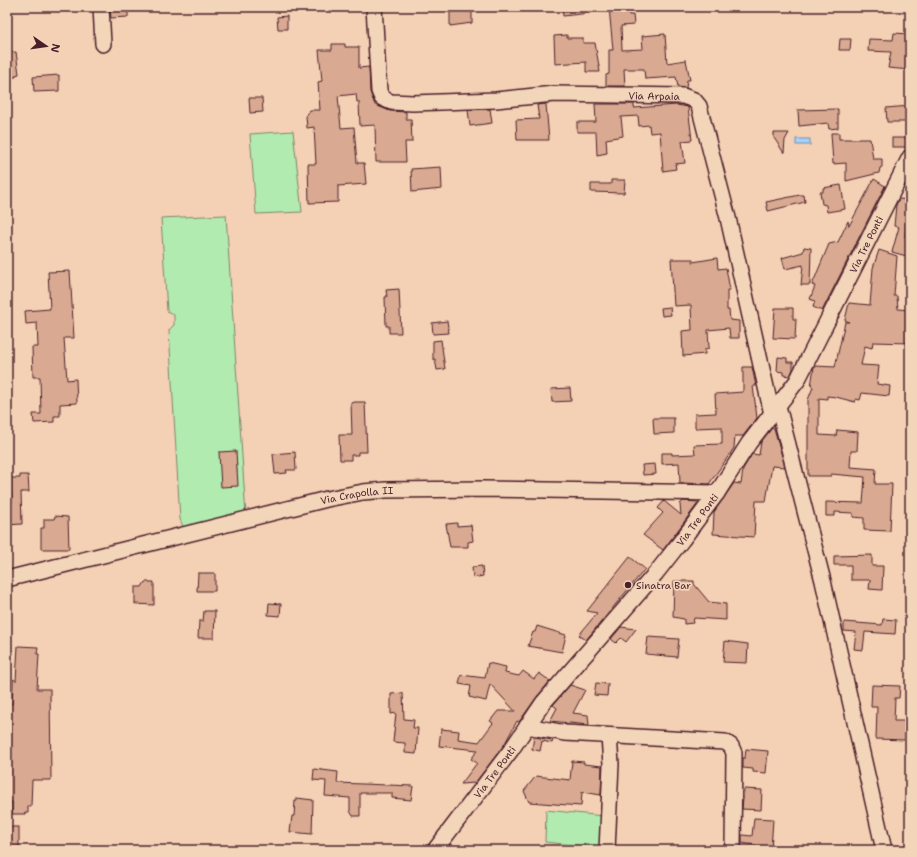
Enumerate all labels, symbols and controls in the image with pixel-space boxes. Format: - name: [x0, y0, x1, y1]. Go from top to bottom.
- north arrow: [26, 26, 66, 66]
- text: N: [47, 42, 64, 54]
- street label: Via Arpaia: [628, 89, 681, 103]
- street label: Via Tre Ponti: [846, 214, 886, 275]
- street label: Via Crapolla II: [319, 484, 394, 507]
- street label: Via Tre Ponti: [674, 491, 721, 549]
- place label: Sinatra Bar: [636, 579, 691, 592]
- marker: Sinatra Bar: [623, 580, 633, 590]
- street label: Via Tre Ponti: [471, 744, 519, 801]

